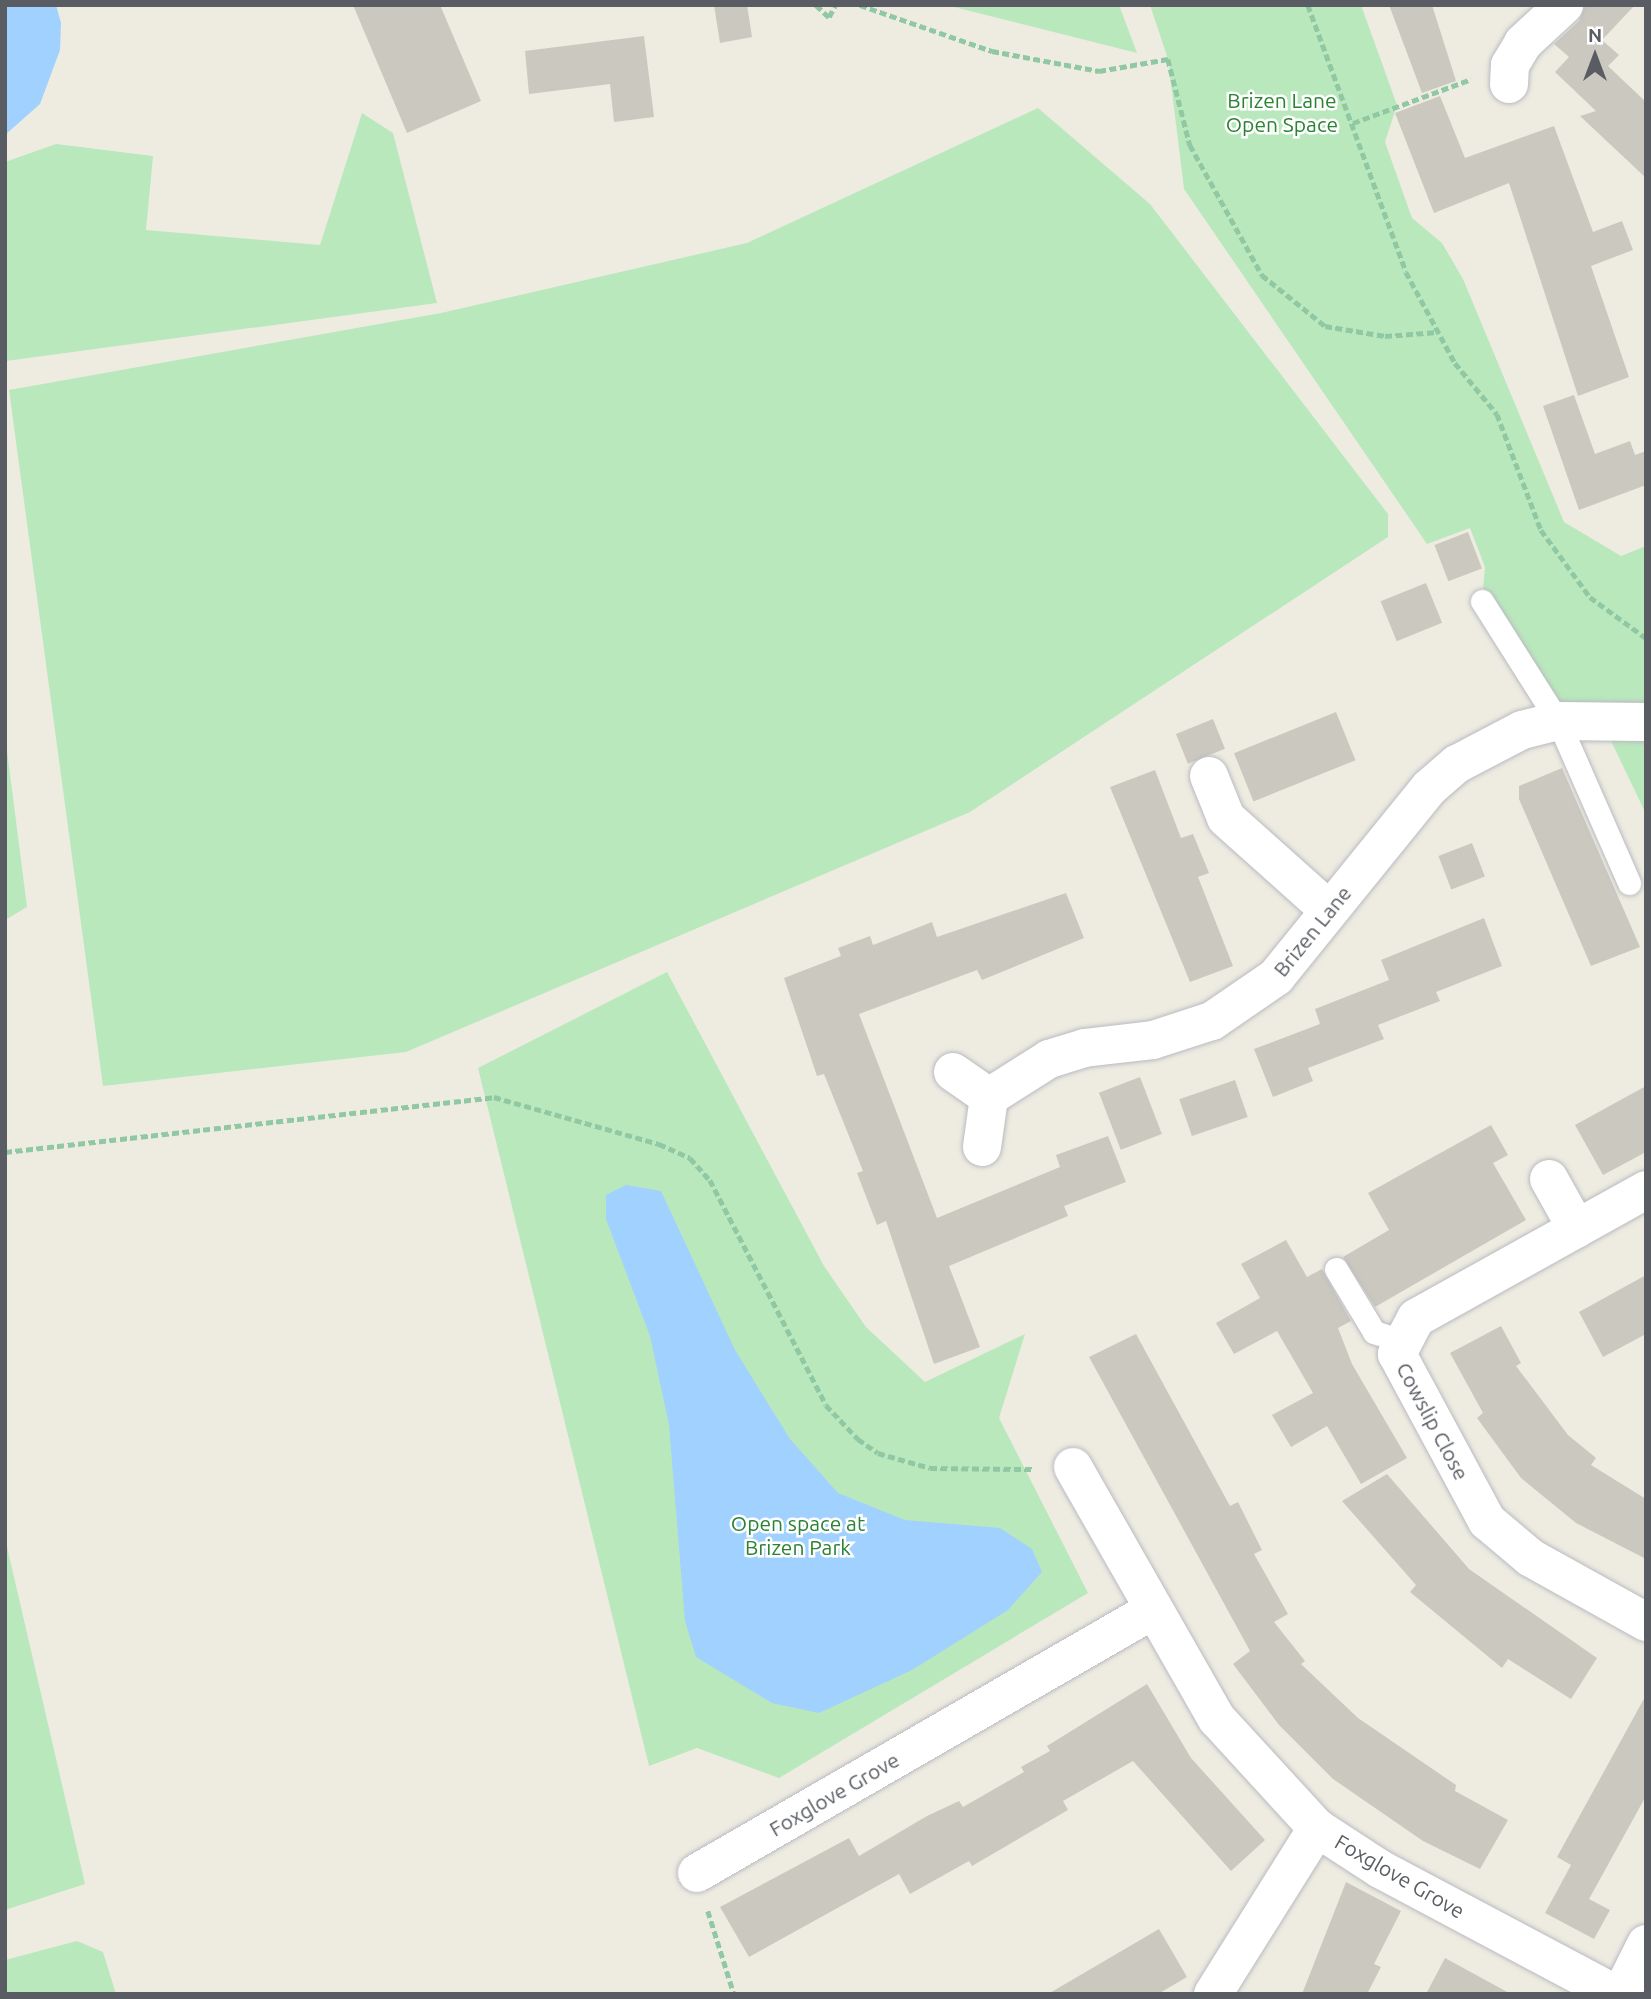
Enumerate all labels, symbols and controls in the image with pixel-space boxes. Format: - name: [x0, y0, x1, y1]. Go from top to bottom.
- north arrow: [1560, 21, 1630, 91]
- text: N: [1588, 24, 1602, 46]
- park label: Brizen Lane Open Space: [1226, 87, 1338, 137]
- street label: Brizen Lane: [1268, 881, 1356, 981]
- street label: Cowslip Close: [1391, 1358, 1475, 1484]
- park label: Open space at Brizen Park: [731, 1510, 865, 1560]
- street label: Foxglove Grove: [765, 1747, 903, 1841]
- street label: Foxglove Grove: [1331, 1829, 1469, 1923]

